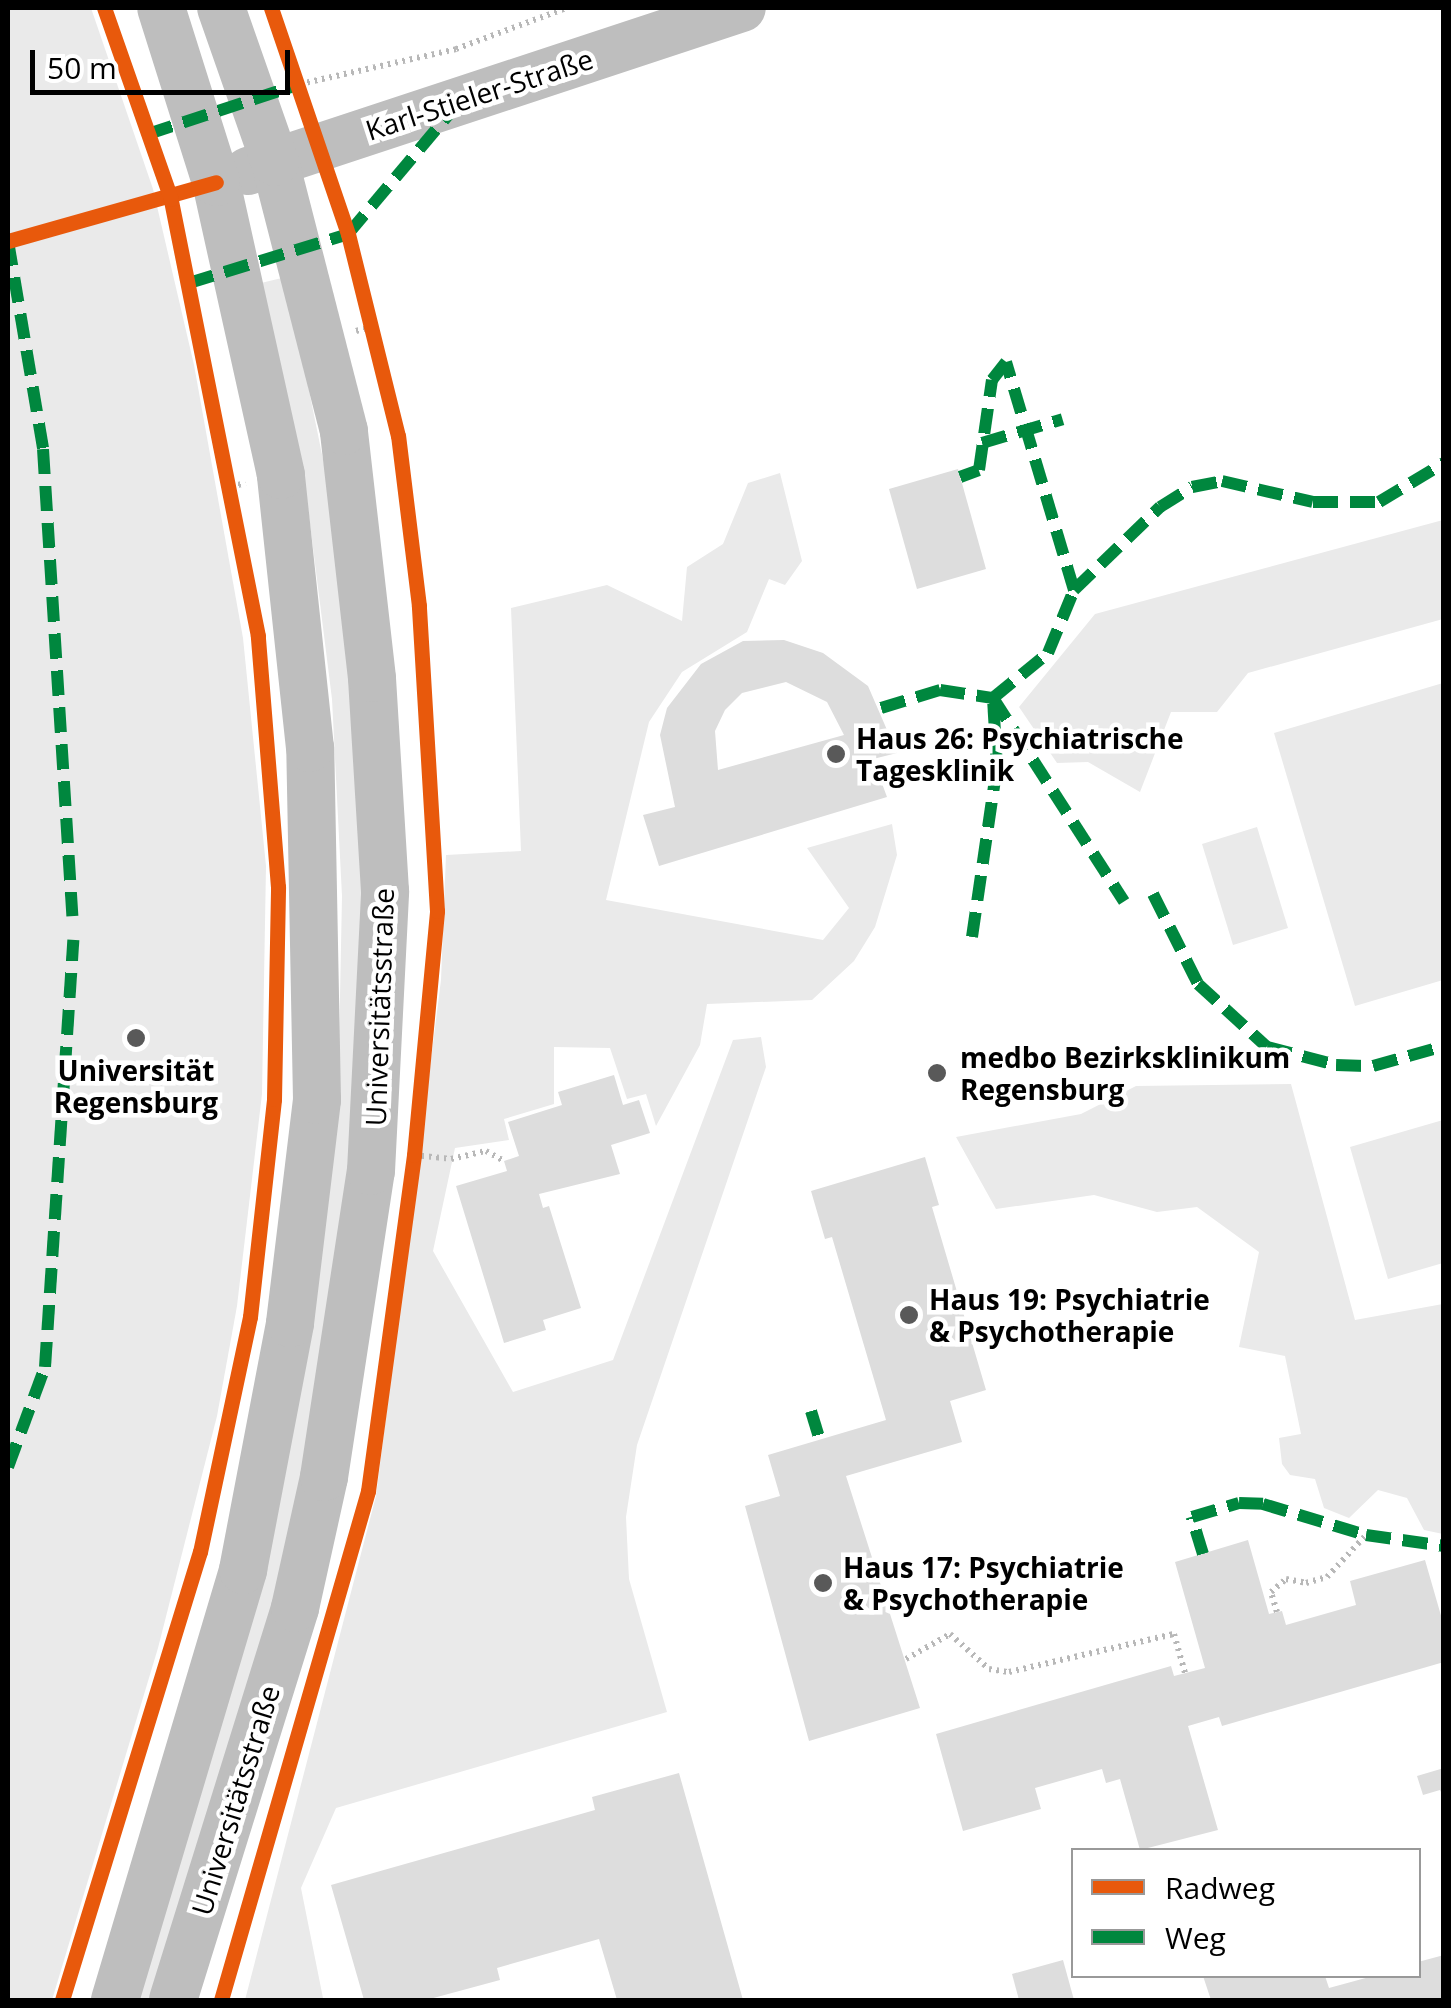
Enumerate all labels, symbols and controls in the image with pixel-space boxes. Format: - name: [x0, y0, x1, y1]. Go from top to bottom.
- scale bar: [35, 30, 295, 92]
- street label: Karl-Stieler-Straße: [361, 41, 597, 147]
- text: 50 m: [47, 47, 117, 88]
- place label: Haus 26: Psychiatrische Tagesklinik: [856, 721, 1184, 787]
- marker: Haus 26: Psychiatrische Tagesklinik: [825, 743, 847, 765]
- street label: Universitätsstraße: [358, 887, 400, 1127]
- marker: Universität Regensburg: [125, 1027, 147, 1049]
- place label: medbo Bezirksklinikum Regensburg: [960, 1040, 1290, 1106]
- place label: Universität Regensburg: [54, 1053, 218, 1119]
- marker: medbo Bezirksklinikum Regensburg: [924, 1060, 950, 1086]
- place label: Haus 19: Psychiatrie & Psychotherapie: [929, 1282, 1210, 1348]
- marker: Haus 19: Psychiatrie & Psychotherapie: [898, 1304, 920, 1326]
- place label: Haus 17: Psychiatrie & Psychotherapie: [843, 1550, 1124, 1616]
- marker: Haus 17: Psychiatrie & Psychotherapie: [812, 1572, 834, 1594]
- street label: Universitätsstraße: [184, 1681, 286, 1919]
- legend: [1071, 1848, 1421, 1978]
- text: Radweg: [1165, 1867, 1275, 1908]
- text: Weg: [1165, 1917, 1226, 1958]

